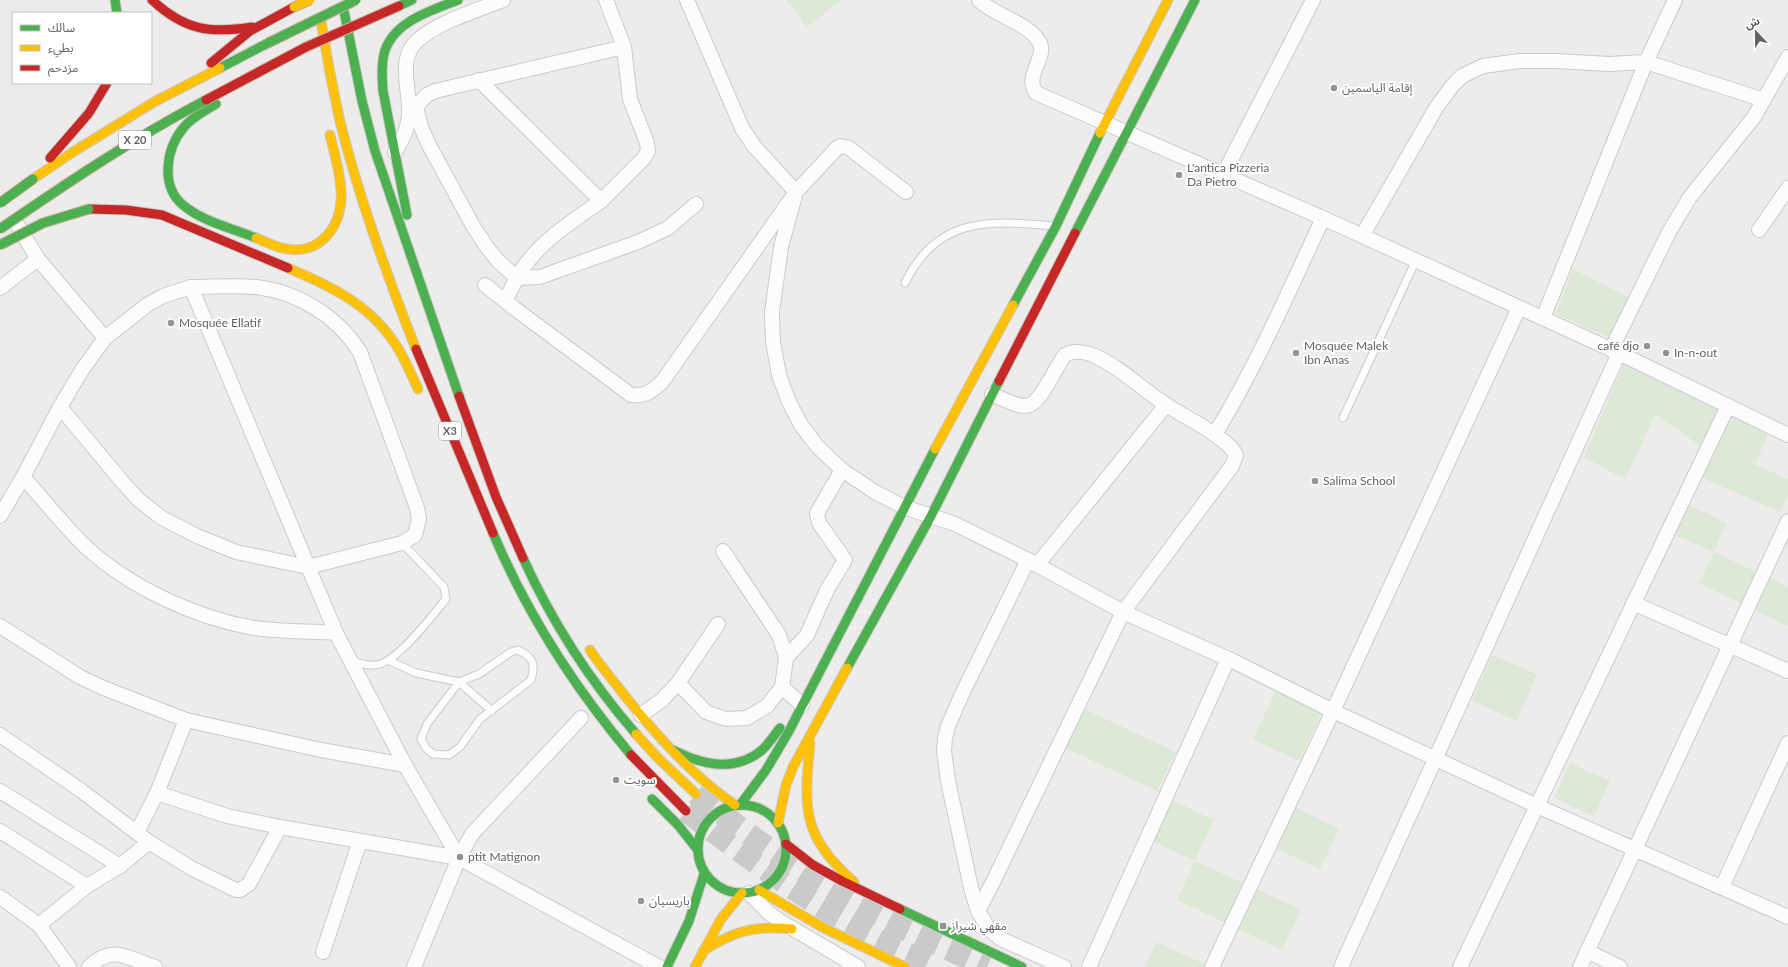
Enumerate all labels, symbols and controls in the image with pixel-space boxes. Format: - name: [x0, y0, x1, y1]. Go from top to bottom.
- legend: [12, 12, 152, 84]
- north arrow: [1736, 12, 1776, 52]
- text: ش: [1743, 13, 1762, 32]
- text: سالك: [48, 20, 75, 35]
- text: بطيء: [48, 40, 74, 58]
- text: مزدحم: [48, 60, 78, 77]
- place label: إقامة الياسمين: [1342, 80, 1413, 96]
- marker: إقامة الياسمين: [1329, 83, 1339, 93]
- road number: X 20: [119, 131, 151, 149]
- place label: L'antica Pizzeria Da Pietro: [1187, 160, 1269, 189]
- marker: L'antica Pizzeria Da Pietro: [1174, 170, 1184, 180]
- place label: Mosquée Ellatif: [179, 315, 262, 330]
- marker: Mosquée Ellatif: [166, 318, 176, 328]
- place label: Mosquée Malek Ibn Anas: [1304, 338, 1389, 367]
- place label: café djo: [1598, 338, 1639, 353]
- marker: café djo: [1642, 341, 1652, 351]
- place label: In-n-out: [1674, 345, 1718, 360]
- marker: Mosquée Malek Ibn Anas: [1291, 348, 1301, 358]
- marker: In-n-out: [1661, 348, 1671, 358]
- road number: X3: [439, 422, 461, 440]
- place label: Salima School: [1323, 473, 1395, 488]
- marker: Salima School: [1310, 476, 1320, 486]
- place label: سويت: [624, 772, 656, 787]
- marker: سويت: [611, 775, 621, 785]
- place label: ptit Matignon: [468, 849, 540, 864]
- marker: ptit Matignon: [455, 852, 465, 862]
- place label: باريسيان: [649, 893, 690, 908]
- marker: باريسيان: [636, 896, 646, 906]
- place label: مقهي شيراز: [950, 918, 1007, 936]
- marker: مقهي شيراز: [938, 921, 948, 931]

